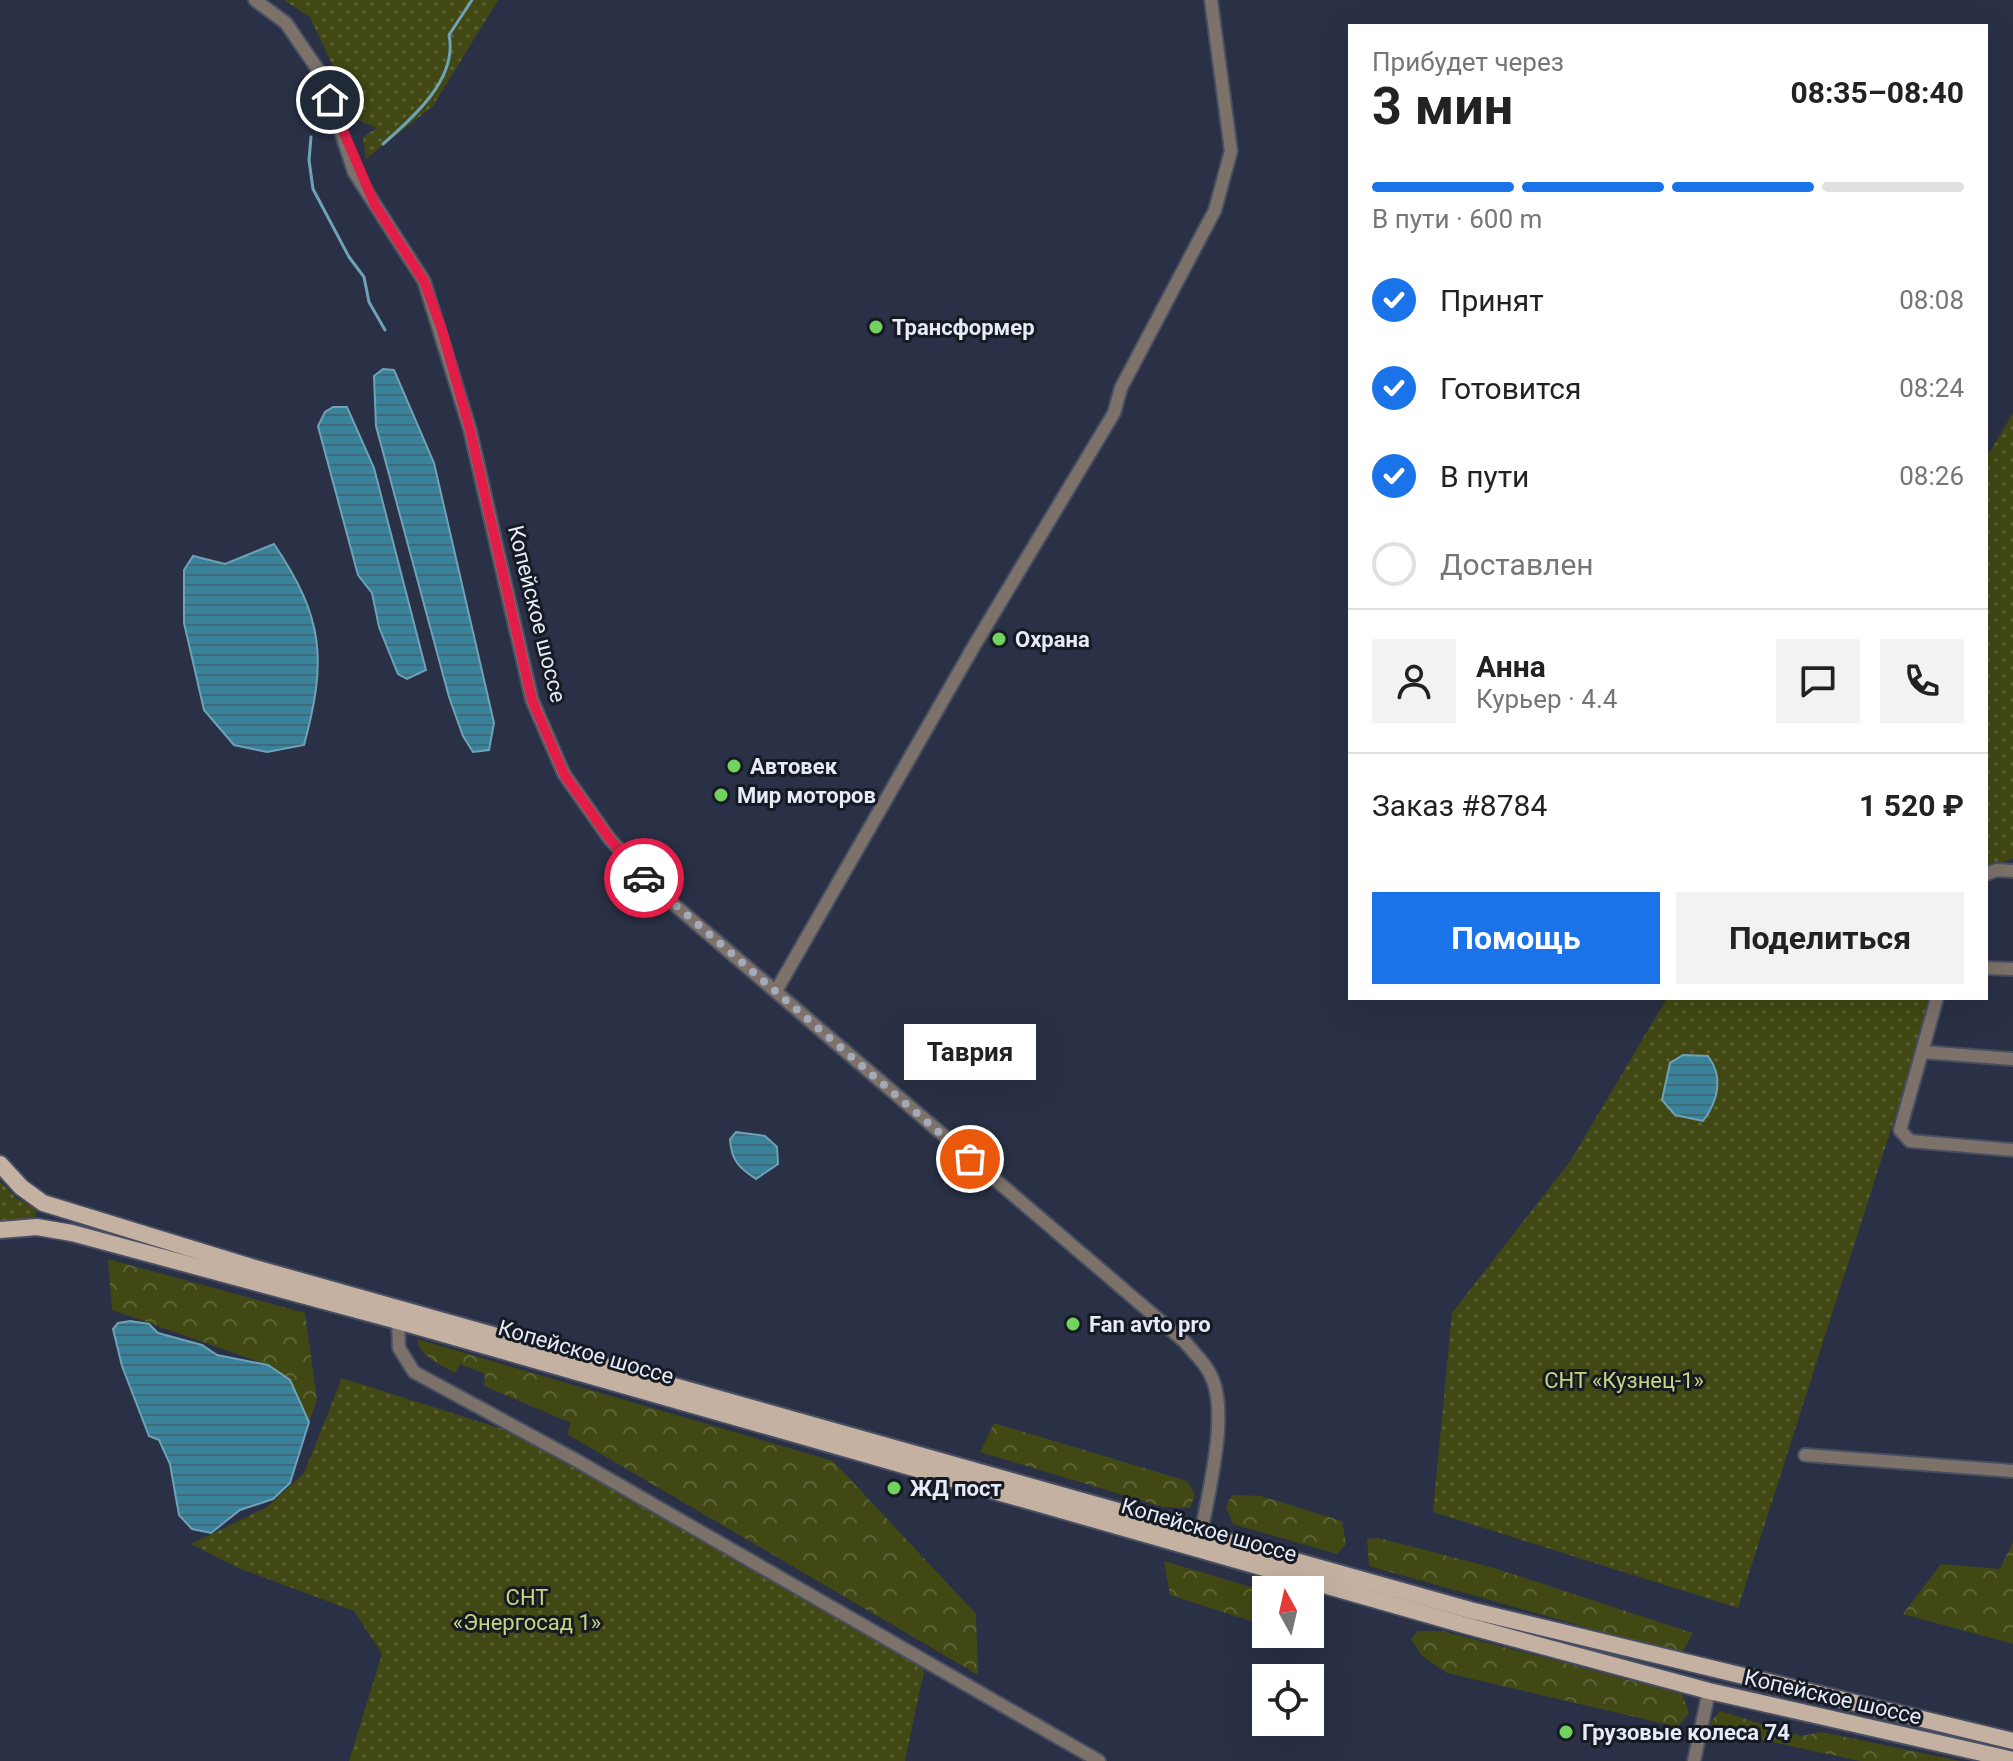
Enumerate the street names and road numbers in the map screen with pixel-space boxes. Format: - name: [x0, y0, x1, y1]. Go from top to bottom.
- street label: Копейское шоссе: [503, 523, 571, 705]
- street label: Копейское шоссе: [495, 1315, 677, 1389]
- street label: Копейское шоссе: [1118, 1493, 1300, 1567]
- street label: Копейское шоссе: [1742, 1664, 1924, 1730]

